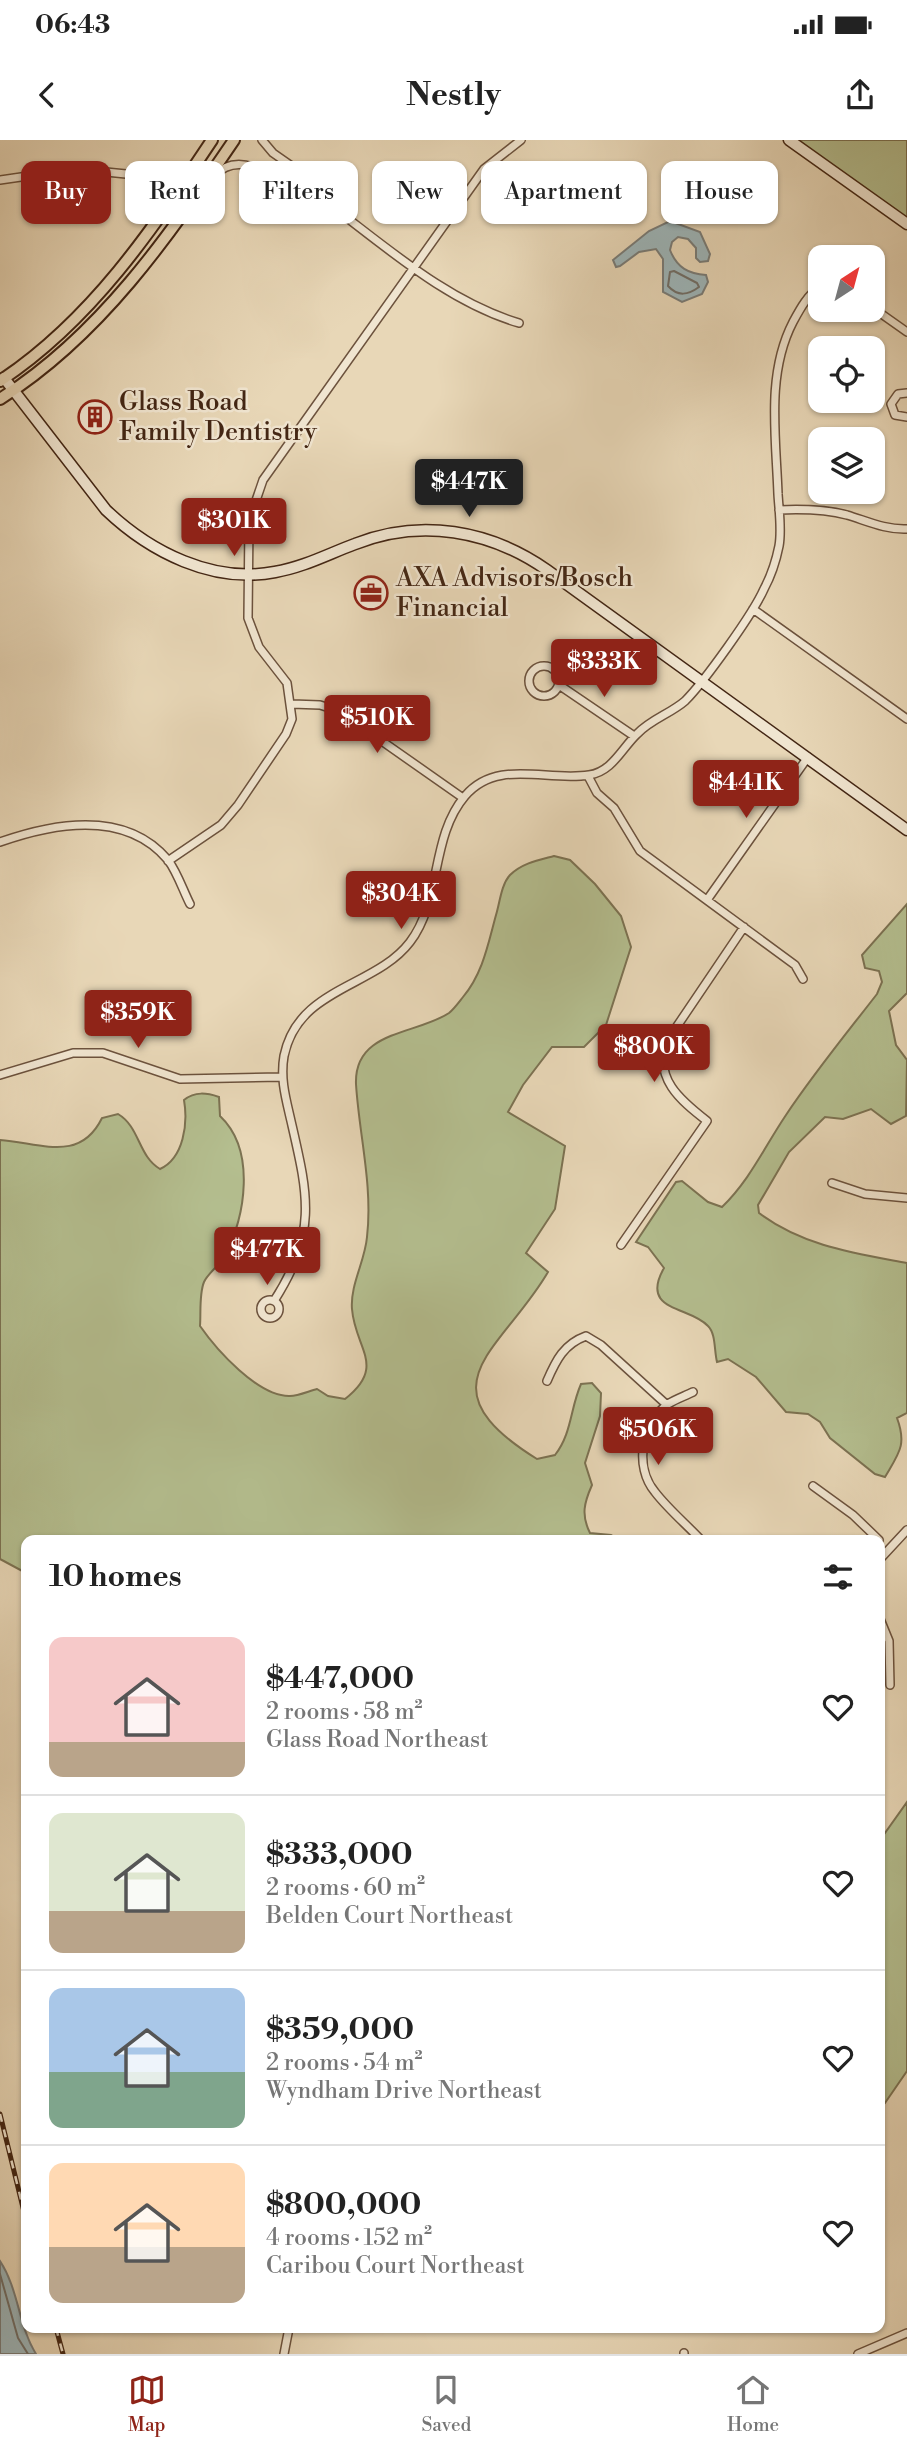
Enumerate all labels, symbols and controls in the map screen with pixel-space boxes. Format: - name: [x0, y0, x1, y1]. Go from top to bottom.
- text: 06:43: [35, 9, 110, 41]
- text: Nestly: [406, 75, 501, 115]
- icon: back: [28, 76, 66, 114]
- icon: share: [841, 76, 879, 114]
- chip: Buy: [21, 161, 111, 224]
- chip: Rent: [125, 161, 225, 224]
- chip: Filters: [239, 161, 358, 224]
- chip: New: [372, 161, 467, 224]
- chip: Apartment: [481, 161, 647, 224]
- chip: House: [661, 161, 778, 224]
- north arrow: [808, 245, 886, 322]
- map controls: [808, 245, 885, 504]
- button: locate: [808, 336, 885, 413]
- place label: Glass Road Family Dentistry: [119, 386, 317, 448]
- building icon: Glass Road Family Dentistry: [76, 398, 114, 436]
- button: layers: [808, 427, 885, 504]
- pin: $447K: [420, 460, 518, 519]
- text: $447K: [431, 468, 507, 496]
- pin: $301K: [185, 498, 283, 558]
- text: $301K: [197, 507, 271, 535]
- place label: AXA Advisors/Bosch Financial: [395, 562, 633, 624]
- office icon: AXA Advisors/Bosch Financial: [352, 574, 390, 612]
- pin: $333K: [555, 640, 653, 699]
- text: $333K: [567, 648, 641, 676]
- pin: $510K: [328, 696, 426, 755]
- text: $510K: [340, 704, 414, 732]
- pin: $441K: [697, 760, 795, 820]
- text: $441K: [709, 769, 783, 797]
- pin: $304K: [352, 872, 450, 931]
- text: $304K: [362, 880, 440, 908]
- pin: $359K: [89, 990, 187, 1050]
- text: $359K: [101, 999, 175, 1027]
- pin: $800K: [605, 1024, 703, 1084]
- text: $800K: [614, 1033, 694, 1061]
- pin: $477K: [218, 1228, 316, 1287]
- text: $477K: [230, 1236, 304, 1264]
- pin: $506K: [609, 1408, 707, 1467]
- text: $506K: [619, 1416, 697, 1444]
- text: 10 homes: [49, 1558, 182, 1596]
- icon: filters: [819, 1558, 857, 1596]
- text: $447,000: [266, 1660, 414, 1698]
- icon: home: [105, 1665, 189, 1749]
- icon: heart: [819, 1688, 857, 1726]
- text: 2 rooms · 58 m²: [266, 1698, 423, 1726]
- text: Glass Road Northeast: [266, 1726, 488, 1754]
- text: $333,000: [266, 1836, 413, 1874]
- icon: home: [105, 1841, 189, 1925]
- icon: heart: [819, 1864, 857, 1902]
- text: 2 rooms · 60 m²: [266, 1874, 425, 1902]
- text: Belden Court Northeast: [266, 1902, 513, 1930]
- text: $359,000: [266, 2011, 414, 2049]
- icon: home: [105, 2016, 189, 2100]
- icon: heart: [819, 2039, 857, 2077]
- text: 2 rooms · 54 m²: [266, 2049, 423, 2077]
- text: Wyndham Drive Northeast: [266, 2077, 542, 2105]
- text: $800,000: [266, 2186, 421, 2224]
- icon: home: [105, 2191, 189, 2275]
- icon: heart: [819, 2214, 857, 2252]
- text: 4 rooms · 152 m²: [266, 2224, 432, 2252]
- text: Caribou Court Northeast: [266, 2252, 525, 2280]
- tab: Map: [128, 2371, 166, 2437]
- tab: Saved: [421, 2371, 471, 2437]
- tab: Home: [727, 2371, 779, 2437]

